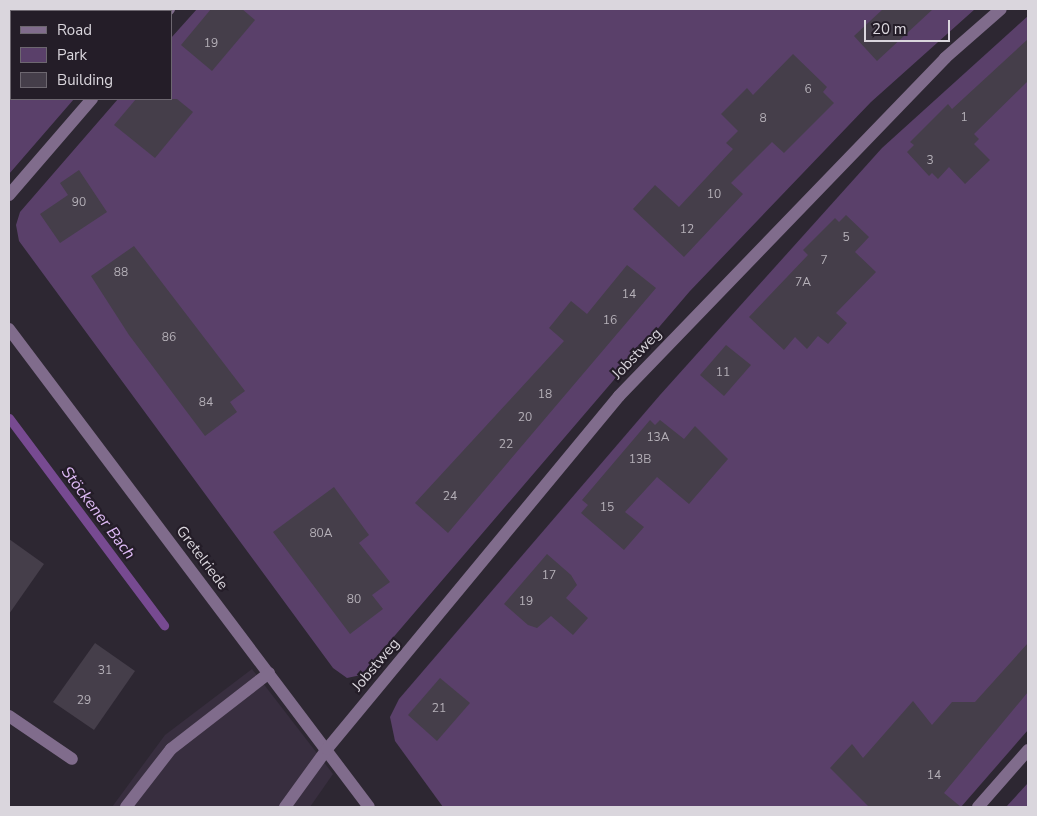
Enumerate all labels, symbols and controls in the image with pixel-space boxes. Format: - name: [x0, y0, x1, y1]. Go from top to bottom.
- legend: [10, 10, 172, 100]
- scale bar: [867, 10, 953, 42]
- text: 20 m: [872, 19, 907, 39]
- text: Road: [57, 20, 92, 40]
- house number: 19: [204, 37, 218, 51]
- text: Park: [57, 45, 87, 65]
- text: Building: [57, 70, 113, 90]
- house number: 6: [804, 83, 812, 97]
- house number: 1: [960, 111, 968, 125]
- house number: 8: [759, 112, 767, 126]
- house number: 3: [926, 154, 934, 168]
- house number: 10: [707, 188, 721, 202]
- house number: 90: [72, 196, 86, 210]
- house number: 12: [680, 223, 694, 237]
- house number: 5: [842, 231, 850, 245]
- house number: 7: [820, 254, 828, 268]
- house number: 88: [114, 266, 128, 280]
- house number: 7A: [795, 276, 811, 290]
- house number: 14: [622, 288, 636, 302]
- house number: 16: [603, 314, 617, 328]
- street label: Jobstweg: [608, 325, 666, 383]
- house number: 86: [162, 331, 176, 345]
- house number: 11: [716, 366, 730, 380]
- house number: 18: [538, 388, 552, 402]
- house number: 84: [199, 396, 213, 410]
- house number: 20: [518, 411, 532, 425]
- house number: 13A: [646, 431, 670, 445]
- house number: 22: [499, 438, 513, 452]
- house number: 13B: [629, 453, 651, 467]
- water label: Stöckener Bach: [57, 463, 139, 563]
- house number: 24: [443, 490, 457, 504]
- house number: 15: [600, 501, 614, 515]
- street label: Gretelriede: [172, 523, 232, 593]
- house number: 80A: [309, 527, 333, 541]
- house number: 17: [542, 569, 556, 583]
- house number: 80: [347, 593, 361, 607]
- house number: 19: [519, 595, 533, 609]
- street label: Jobstweg: [349, 635, 403, 695]
- house number: 31: [98, 664, 112, 678]
- house number: 29: [77, 694, 91, 708]
- house number: 21: [432, 702, 446, 716]
- house number: 14: [927, 769, 941, 783]

